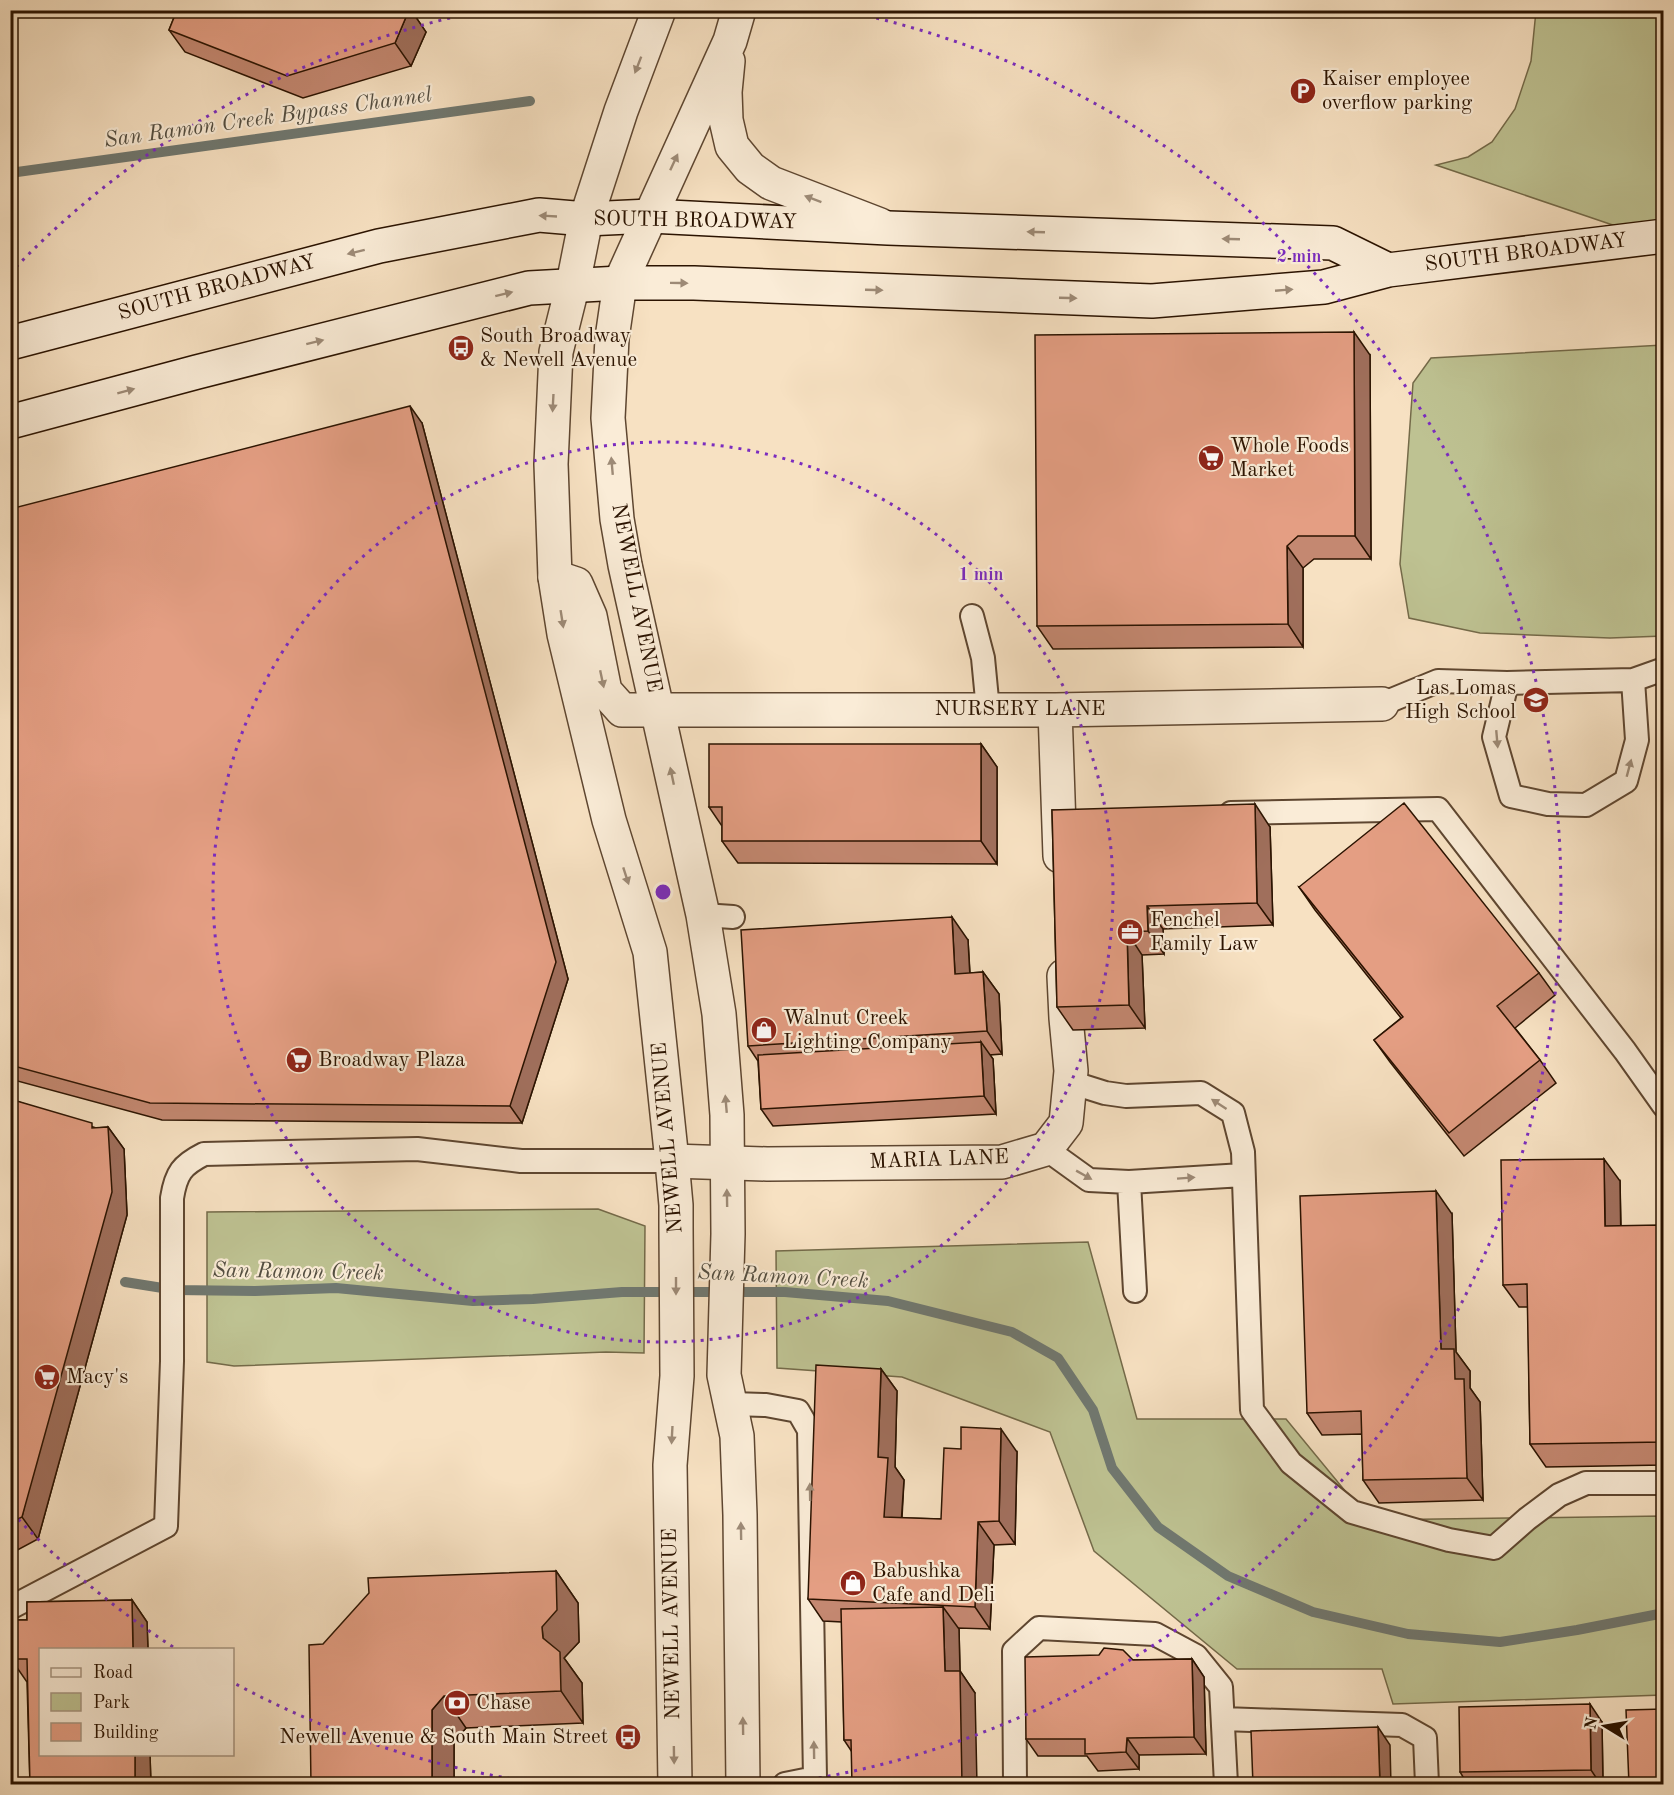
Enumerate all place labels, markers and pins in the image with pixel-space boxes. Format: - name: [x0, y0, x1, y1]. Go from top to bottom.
- place label: Kaiser employee overflow parking: [1322, 69, 1473, 114]
- parking icon: Kaiser employee overflow parking: [1288, 76, 1318, 106]
- place label: South Broadway & Newell Avenue: [480, 326, 637, 371]
- bus stop icon: South Broadway & Newell Avenue: [446, 333, 476, 363]
- place label: Whole Foods Market: [1230, 436, 1349, 481]
- supermarket icon: Whole Foods Market: [1196, 443, 1226, 473]
- place label: Las Lomas High School: [1405, 678, 1516, 723]
- school or university icon: Las Lomas High School: [1521, 685, 1551, 715]
- centre of rings: [653, 882, 673, 902]
- place label: Fenchel Family Law: [1150, 910, 1259, 955]
- office icon: Fenchel Family Law: [1115, 917, 1145, 947]
- place label: Walnut Creek Lighting Company: [783, 1008, 952, 1053]
- shop icon: Walnut Creek Lighting Company: [749, 1015, 779, 1045]
- supermarket icon: Broadway Plaza: [284, 1045, 314, 1075]
- place label: Broadway Plaza: [318, 1050, 465, 1071]
- supermarket icon: Macy's: [32, 1362, 62, 1392]
- place label: Macy's: [66, 1367, 128, 1388]
- place label: Babushka Cafe and Deli: [872, 1561, 995, 1606]
- shop icon: Babushka Cafe and Deli: [838, 1568, 868, 1598]
- bank icon: Chase: [442, 1688, 472, 1718]
- place label: Chase: [476, 1693, 531, 1714]
- bus stop icon: Newell Avenue & South Main Street: [613, 1722, 643, 1752]
- place label: Newell Avenue & South Main Street: [279, 1727, 608, 1748]

